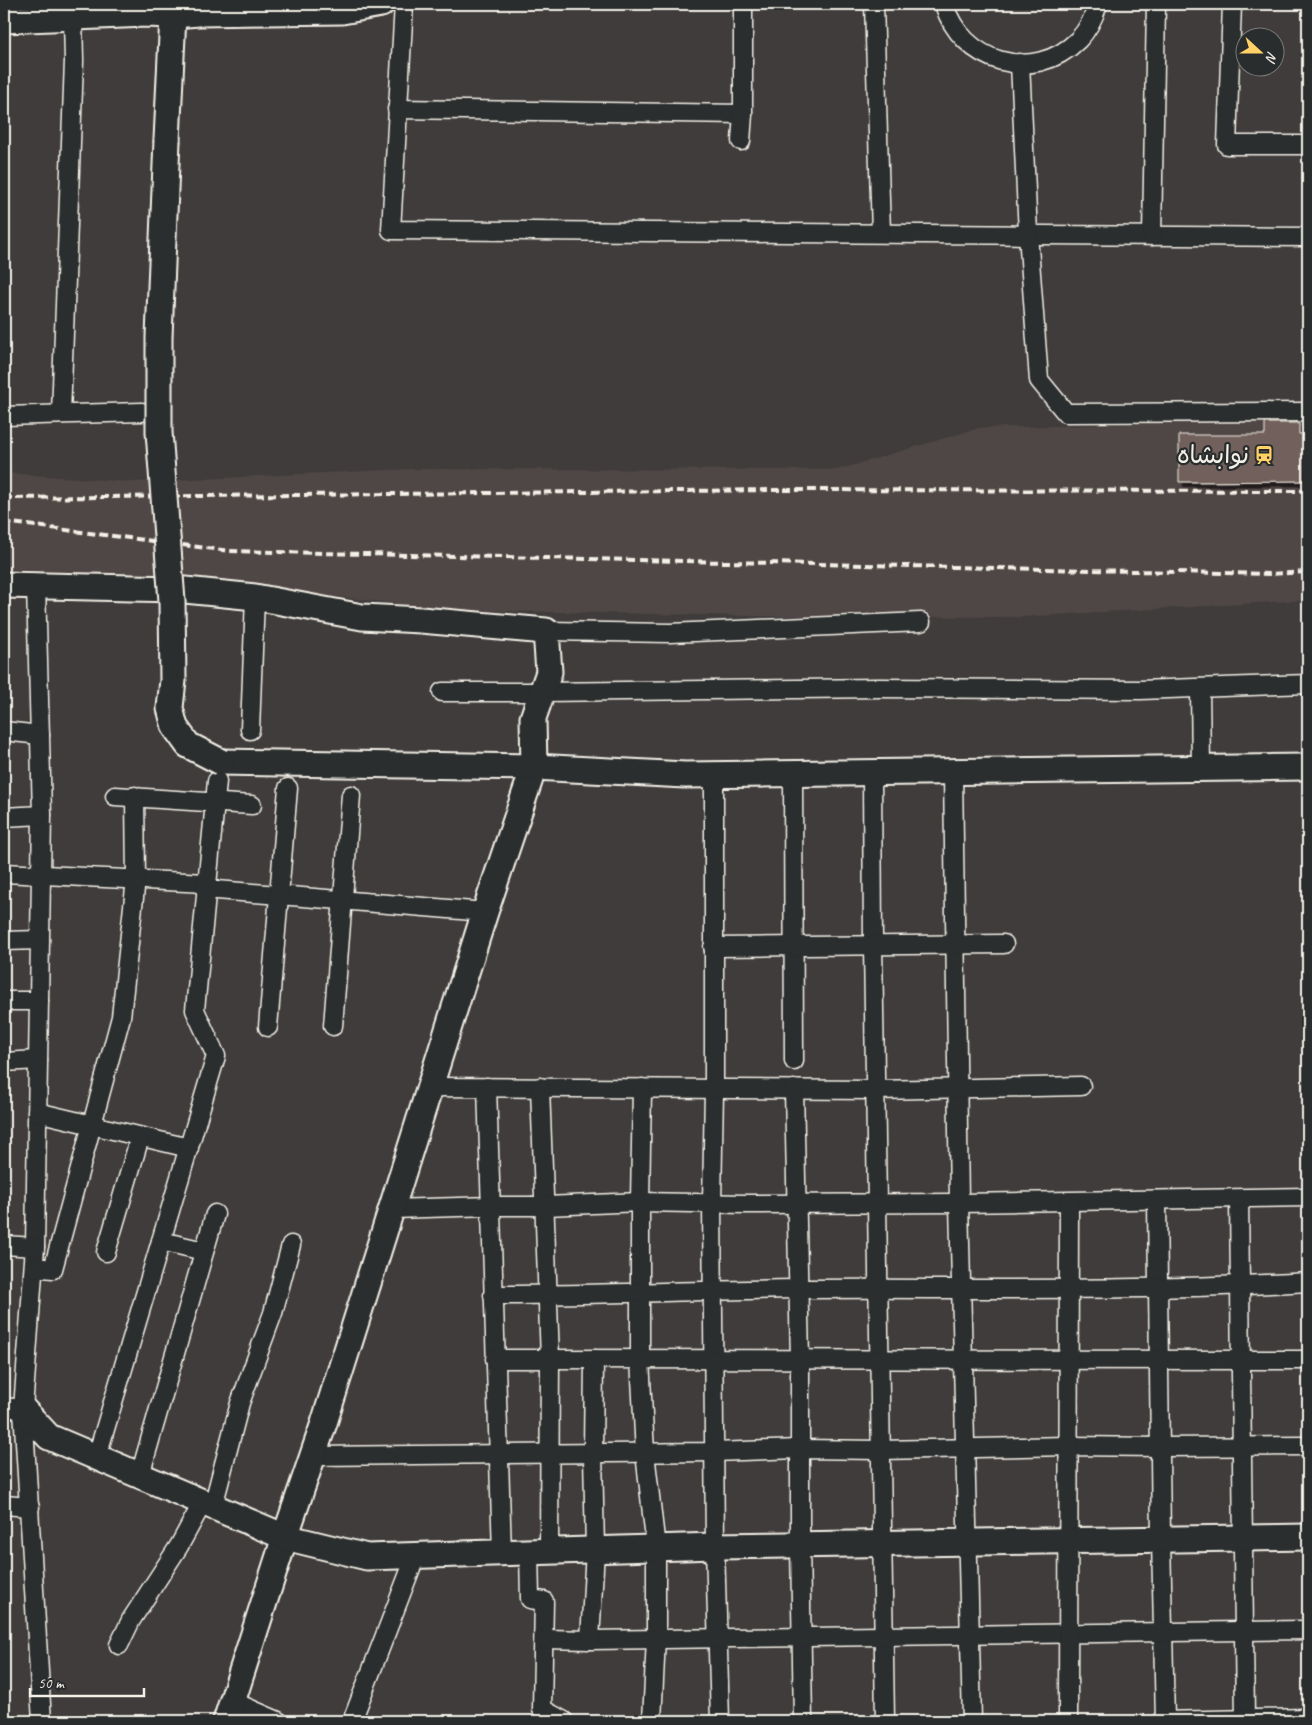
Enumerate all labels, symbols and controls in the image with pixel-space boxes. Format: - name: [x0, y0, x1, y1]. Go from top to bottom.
- north arrow: [1234, 28, 1284, 78]
- text: N: [1261, 49, 1281, 66]
- place label: نوابشاہ: [1177, 439, 1249, 471]
- station icon: نوابشاہ: [1253, 444, 1275, 466]
- scale bar: [30, 1665, 144, 1697]
- text: 50 m: [38, 1674, 65, 1693]

